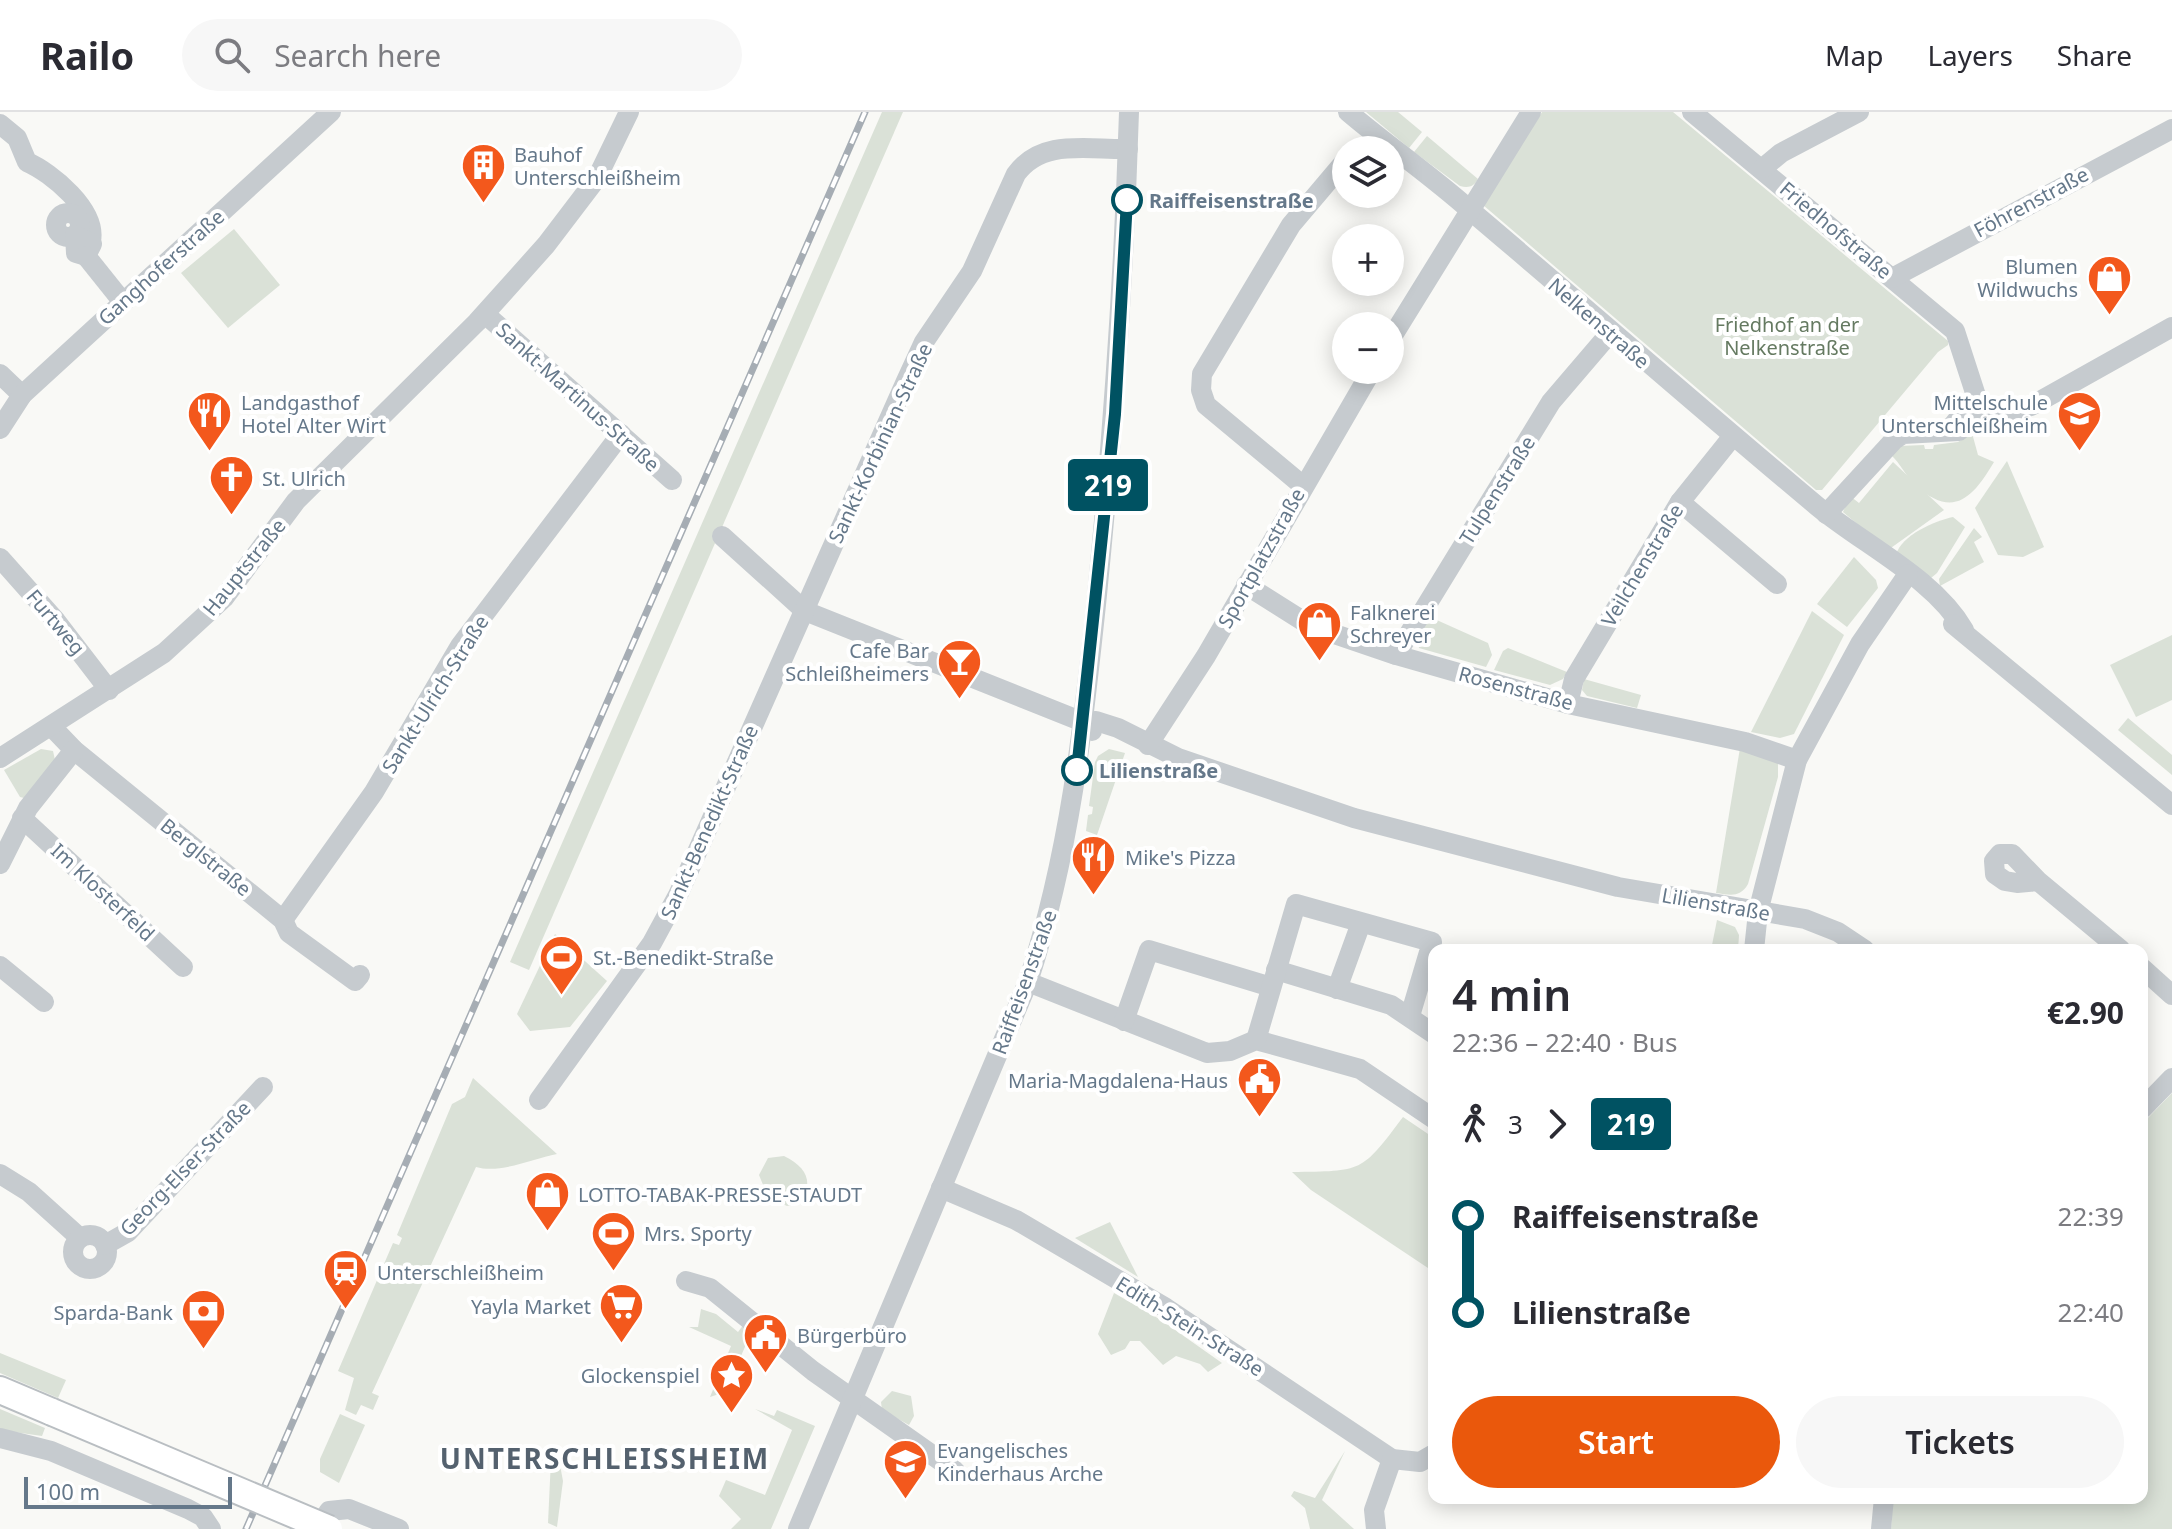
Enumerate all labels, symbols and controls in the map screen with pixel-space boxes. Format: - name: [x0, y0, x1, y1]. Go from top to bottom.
- search box: [182, 19, 742, 91]
- text: Railo: [40, 29, 134, 81]
- icon: search: [210, 33, 254, 77]
- text: Search here: [274, 35, 441, 76]
- text: Map: [1825, 36, 1883, 74]
- text: Layers: [1927, 36, 2013, 74]
- text: Share: [2057, 36, 2132, 74]
- map controls: [1332, 136, 1404, 384]
- button: layers: [1332, 136, 1404, 208]
- place label: Bauhof Unterschleißheim: [514, 141, 681, 191]
- building icon: Bauhof Unterschleißheim: [459, 142, 507, 205]
- street label: Föhrenstraße: [1969, 160, 2093, 244]
- street label: Friedhofstraße: [1774, 175, 1898, 285]
- marker: Raiffeisenstraße: [1112, 185, 1142, 215]
- place label: Raiffeisenstraße: [1149, 187, 1314, 214]
- street label: Ganghoferstraße: [92, 203, 230, 331]
- button: +: [1332, 224, 1404, 296]
- place label: Blumen Wildwuchs: [1977, 253, 2078, 303]
- shop icon: Blumen Wildwuchs: [2085, 253, 2133, 316]
- street label: Nelkenstraße: [1543, 272, 1655, 374]
- park label: Friedhof an der Nelkenstraße: [1715, 311, 1859, 361]
- button: −: [1332, 312, 1404, 384]
- street label: Sankt-Martinus-Straße: [491, 316, 665, 478]
- street label: Sankt-Korbinian-Straße: [822, 339, 938, 547]
- place label: Landgasthof Hotel Alter Wirt: [241, 389, 386, 439]
- place label: Mittelschule Unterschleißheim: [1881, 389, 2048, 439]
- restaurant icon: Landgasthof Hotel Alter Wirt: [186, 390, 234, 453]
- school or university icon: Mittelschule Unterschleißheim: [2055, 390, 2103, 453]
- street label: Tulpenstraße: [1453, 431, 1541, 549]
- church icon: St. Ulrich: [207, 454, 255, 517]
- line badge: 219: [1062, 459, 1154, 511]
- place label: St. Ulrich: [262, 465, 346, 492]
- text: 219: [1084, 466, 1132, 504]
- street label: Sportplatzstraße: [1211, 483, 1311, 633]
- street label: Veilchenstraße: [1595, 499, 1689, 631]
- street label: Hauptstraße: [196, 513, 292, 621]
- street label: Furtweg: [21, 584, 91, 660]
- shop icon: Falknerei Schreyer: [1295, 599, 1343, 662]
- place label: Falknerei Schreyer: [1350, 599, 1435, 649]
- street label: Sankt-Ulrich-Straße: [375, 610, 495, 778]
- place label: Cafe Bar Schleißheimers: [785, 637, 929, 687]
- bar icon: Cafe Bar Schleißheimers: [936, 637, 984, 700]
- street label: Rosenstraße: [1456, 660, 1576, 716]
- street label: Sankt-Benedikt-Straße: [654, 721, 764, 923]
- marker: Lilienstraße: [1062, 755, 1092, 785]
- place label: Lilienstraße: [1099, 757, 1218, 784]
- street label: Berglstraße: [155, 812, 257, 902]
- restaurant icon: Mike's Pizza: [1070, 833, 1118, 896]
- street label: Im Klosterfeld: [45, 837, 161, 947]
- place label: Mike's Pizza: [1125, 844, 1236, 871]
- street label: Lilienstraße: [1660, 881, 1772, 927]
- street label: Raiffeisenstraße: [985, 906, 1063, 1058]
- sports icon: St.-Benedikt-Straße: [538, 933, 586, 996]
- place label: St.-Benedikt-Straße: [593, 944, 774, 971]
- text: 4 min: [1452, 964, 1571, 1024]
- text: €2.90: [2047, 992, 2124, 1033]
- text: 22:36 – 22:40 · Bus: [1452, 1024, 1677, 1060]
- public building icon: Maria-Magdalena-Haus: [1235, 1056, 1283, 1119]
- place label: Maria-Magdalena-Haus: [1008, 1067, 1228, 1094]
- street label: Georg-Elser-Straße: [114, 1095, 256, 1241]
- icon: walk: [1452, 1102, 1496, 1146]
- icon: forward: [1535, 1102, 1579, 1146]
- text: 219: [1607, 1105, 1655, 1143]
- text: 3: [1508, 1106, 1523, 1142]
- shop icon: LOTTO-TABAK-PRESSE-STAUDT: [523, 1170, 571, 1233]
- place label: LOTTO-TABAK-PRESSE-STAUDT: [578, 1181, 862, 1208]
- text: Raiffeisenstraße: [1512, 1196, 1759, 1237]
- text: 22:39: [2058, 1198, 2124, 1234]
- sports icon: Mrs. Sporty: [589, 1209, 637, 1272]
- place label: Mrs. Sporty: [644, 1220, 752, 1247]
- station icon: Unterschleißheim: [322, 1248, 370, 1311]
- place label: Unterschleißheim: [377, 1259, 544, 1286]
- street label: Edith-Stein-Straße: [1111, 1270, 1269, 1382]
- supermarket icon: Yayla Market: [598, 1282, 646, 1345]
- bank icon: Sparda-Bank: [180, 1288, 228, 1351]
- text: Lilienstraße: [1512, 1292, 1691, 1333]
- place label: Yayla Market: [471, 1293, 591, 1320]
- text: 22:40: [2058, 1294, 2124, 1330]
- place label: Sparda-Bank: [53, 1299, 173, 1326]
- public building icon: Bürgerbüro: [742, 1311, 790, 1374]
- place label: Bürgerbüro: [797, 1322, 907, 1349]
- place icon: Glockenspiel: [707, 1351, 755, 1414]
- place label: Glockenspiel: [581, 1362, 700, 1389]
- button: Start: [1452, 1396, 1780, 1488]
- button: Tickets: [1796, 1396, 2124, 1488]
- place label: Evangelisches Kinderhaus Arche: [937, 1437, 1103, 1487]
- school or university icon: Evangelisches Kinderhaus Arche: [882, 1438, 930, 1501]
- district label: UNTERSCHLEISSHEIM: [440, 1439, 770, 1477]
- scale bar: [24, 1473, 232, 1509]
- text: 100 m: [36, 1476, 100, 1506]

